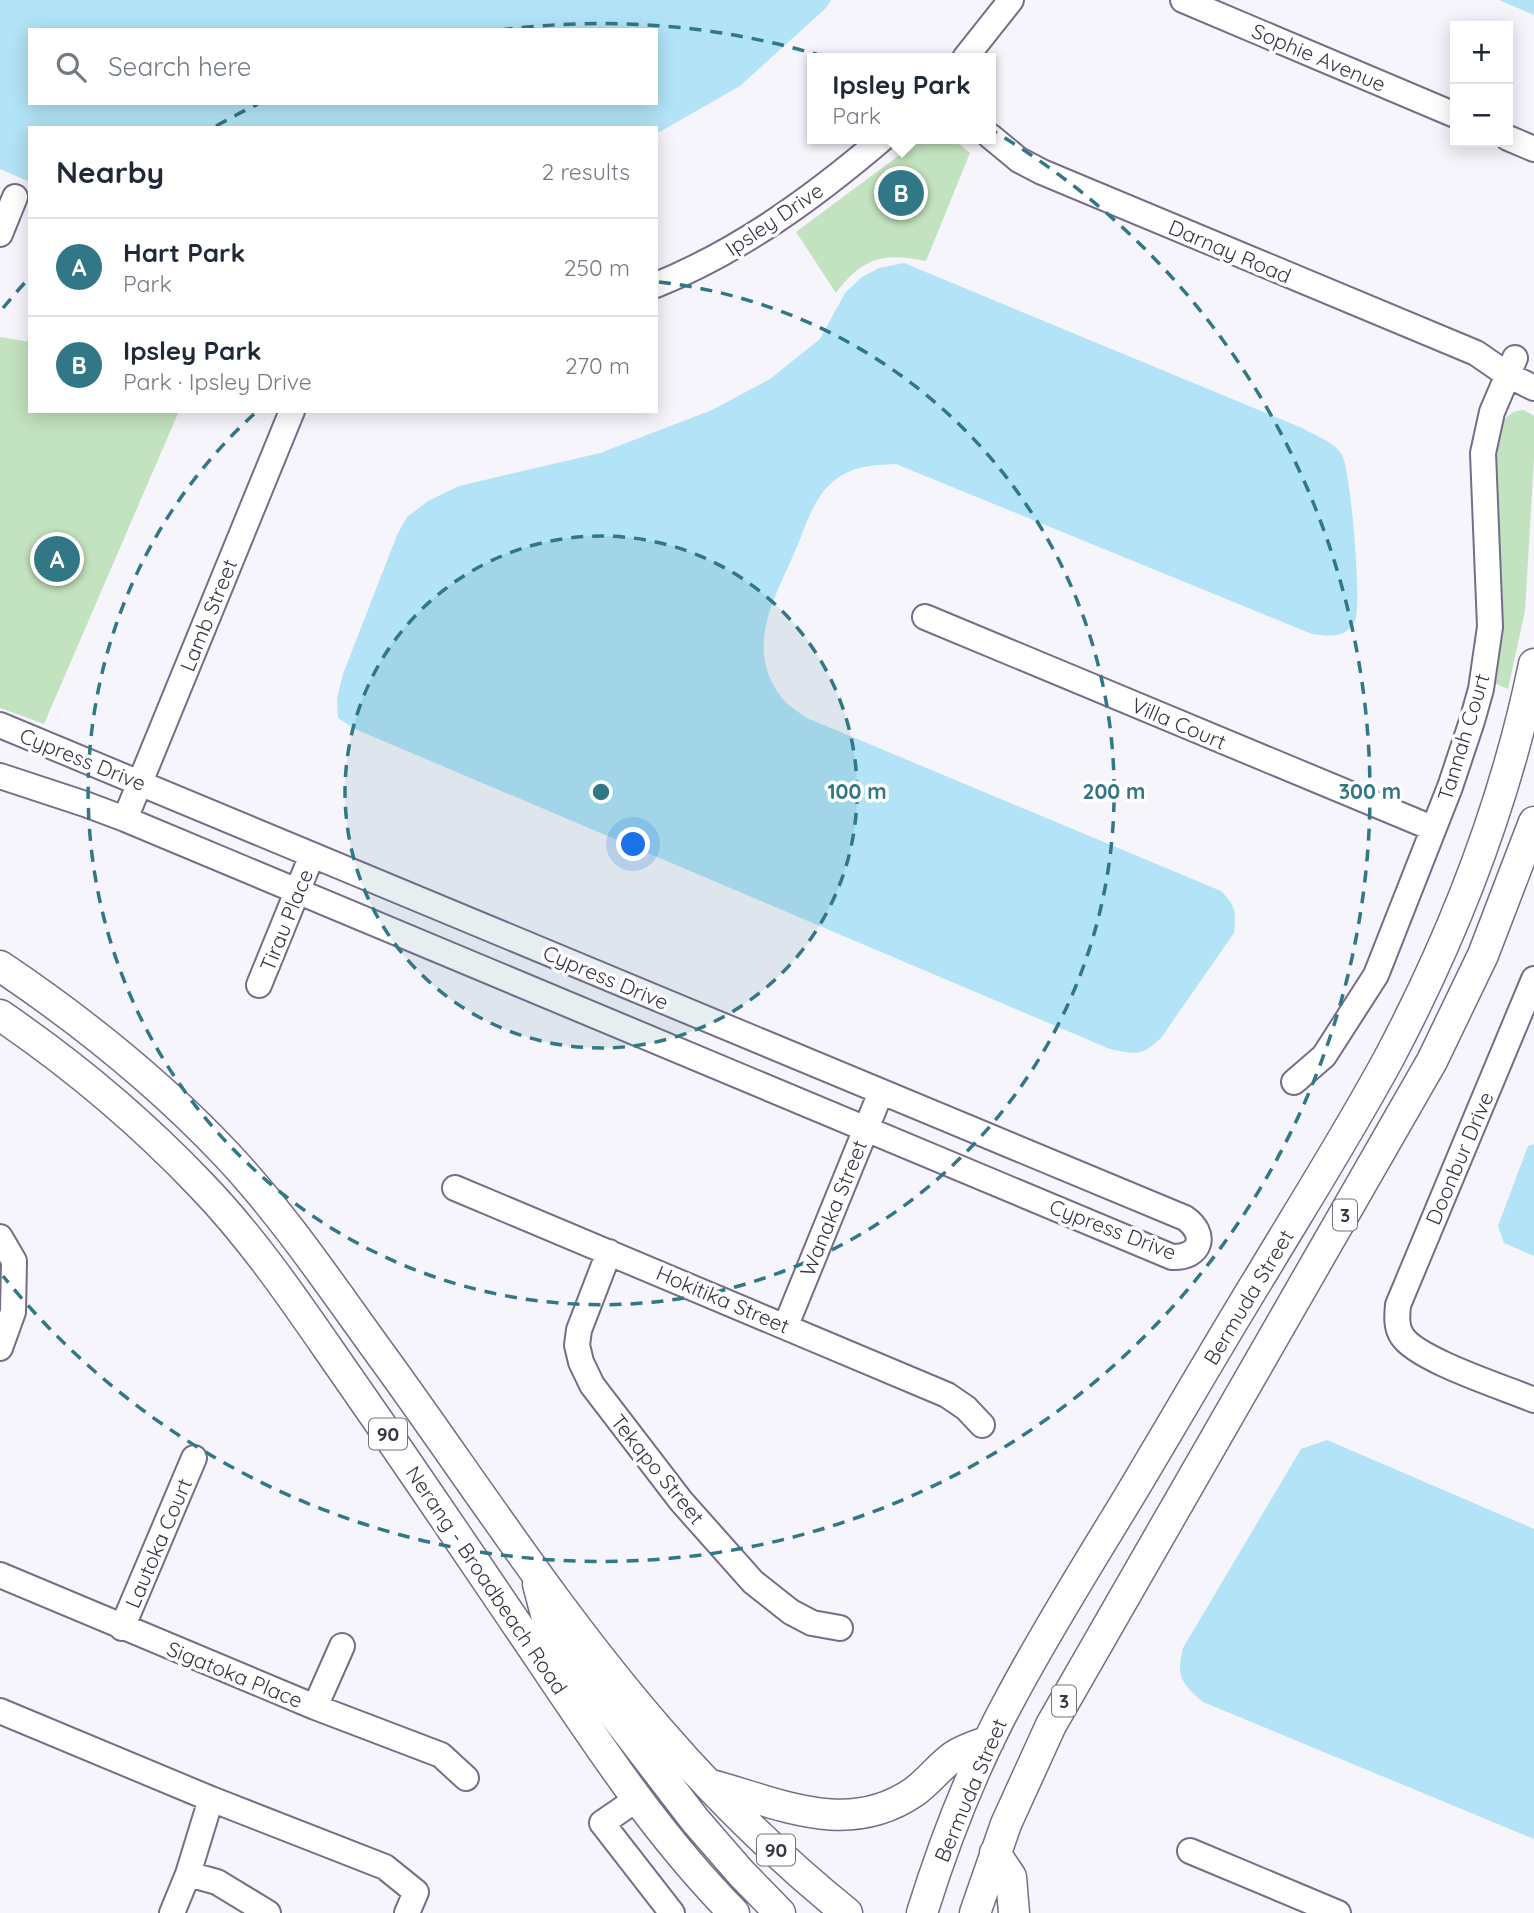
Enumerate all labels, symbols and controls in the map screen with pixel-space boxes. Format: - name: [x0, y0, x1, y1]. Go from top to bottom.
- street label: Sophie Avenue: [1248, 17, 1390, 97]
- map controls: [1450, 21, 1513, 147]
- button: +: [1450, 21, 1513, 84]
- search box: [28, 28, 658, 105]
- icon: search: [52, 48, 90, 86]
- text: Search here: [108, 50, 252, 83]
- popup: [807, 53, 996, 144]
- text: Ipsley Park: [832, 68, 971, 101]
- button: −: [1450, 84, 1513, 147]
- text: Park: [832, 101, 881, 130]
- text: Nearby: [56, 153, 164, 191]
- text: 2 results: [541, 157, 630, 186]
- pin: B: [878, 167, 924, 219]
- street label: Ipsley Drive: [720, 177, 828, 261]
- street label: Darnay Road: [1165, 214, 1295, 288]
- text: Hart Park: [123, 236, 245, 269]
- text: A: [72, 253, 86, 282]
- text: 250 m: [564, 253, 630, 282]
- text: Park: [123, 269, 172, 298]
- text: Ipsley Park: [123, 334, 261, 367]
- text: B: [71, 351, 87, 380]
- text: 270 m: [565, 351, 630, 380]
- text: Park · Ipsley Drive: [123, 367, 312, 396]
- pin: A: [34, 533, 80, 585]
- street label: Lamb Street: [174, 555, 242, 675]
- street label: Tannah Court: [1431, 670, 1495, 804]
- street label: Villa Court: [1128, 691, 1230, 755]
- street label: Cypress Drive: [16, 722, 150, 796]
- text: 100 m: [827, 778, 887, 804]
- text: 200 m: [1083, 778, 1145, 804]
- text: 300 m: [1339, 778, 1401, 804]
- centre of rings: [589, 780, 613, 804]
- your location: [616, 827, 650, 861]
- street label: Tirau Place: [254, 865, 318, 975]
- street label: Cypress Drive: [539, 939, 673, 1015]
- street label: Doonbur Drive: [1419, 1088, 1499, 1228]
- street label: Wanaka Street: [794, 1136, 872, 1280]
- street label: Cypress Drive: [1046, 1193, 1180, 1265]
- road number: 3: [1333, 1200, 1357, 1231]
- street label: Bermuda Street: [1197, 1225, 1299, 1369]
- street label: Hokitika Street: [652, 1259, 794, 1339]
- street label: Tekapo Street: [606, 1409, 710, 1529]
- road number: 90: [369, 1418, 407, 1450]
- street label: Nerang - Broadbeach Road: [401, 1461, 573, 1699]
- street label: Lautoka Court: [119, 1474, 197, 1612]
- street label: Sigatoka Place: [163, 1635, 307, 1713]
- road number: 3: [1052, 1686, 1076, 1716]
- street label: Bermuda Street: [928, 1714, 1012, 1866]
- road number: 90: [757, 1834, 795, 1866]

